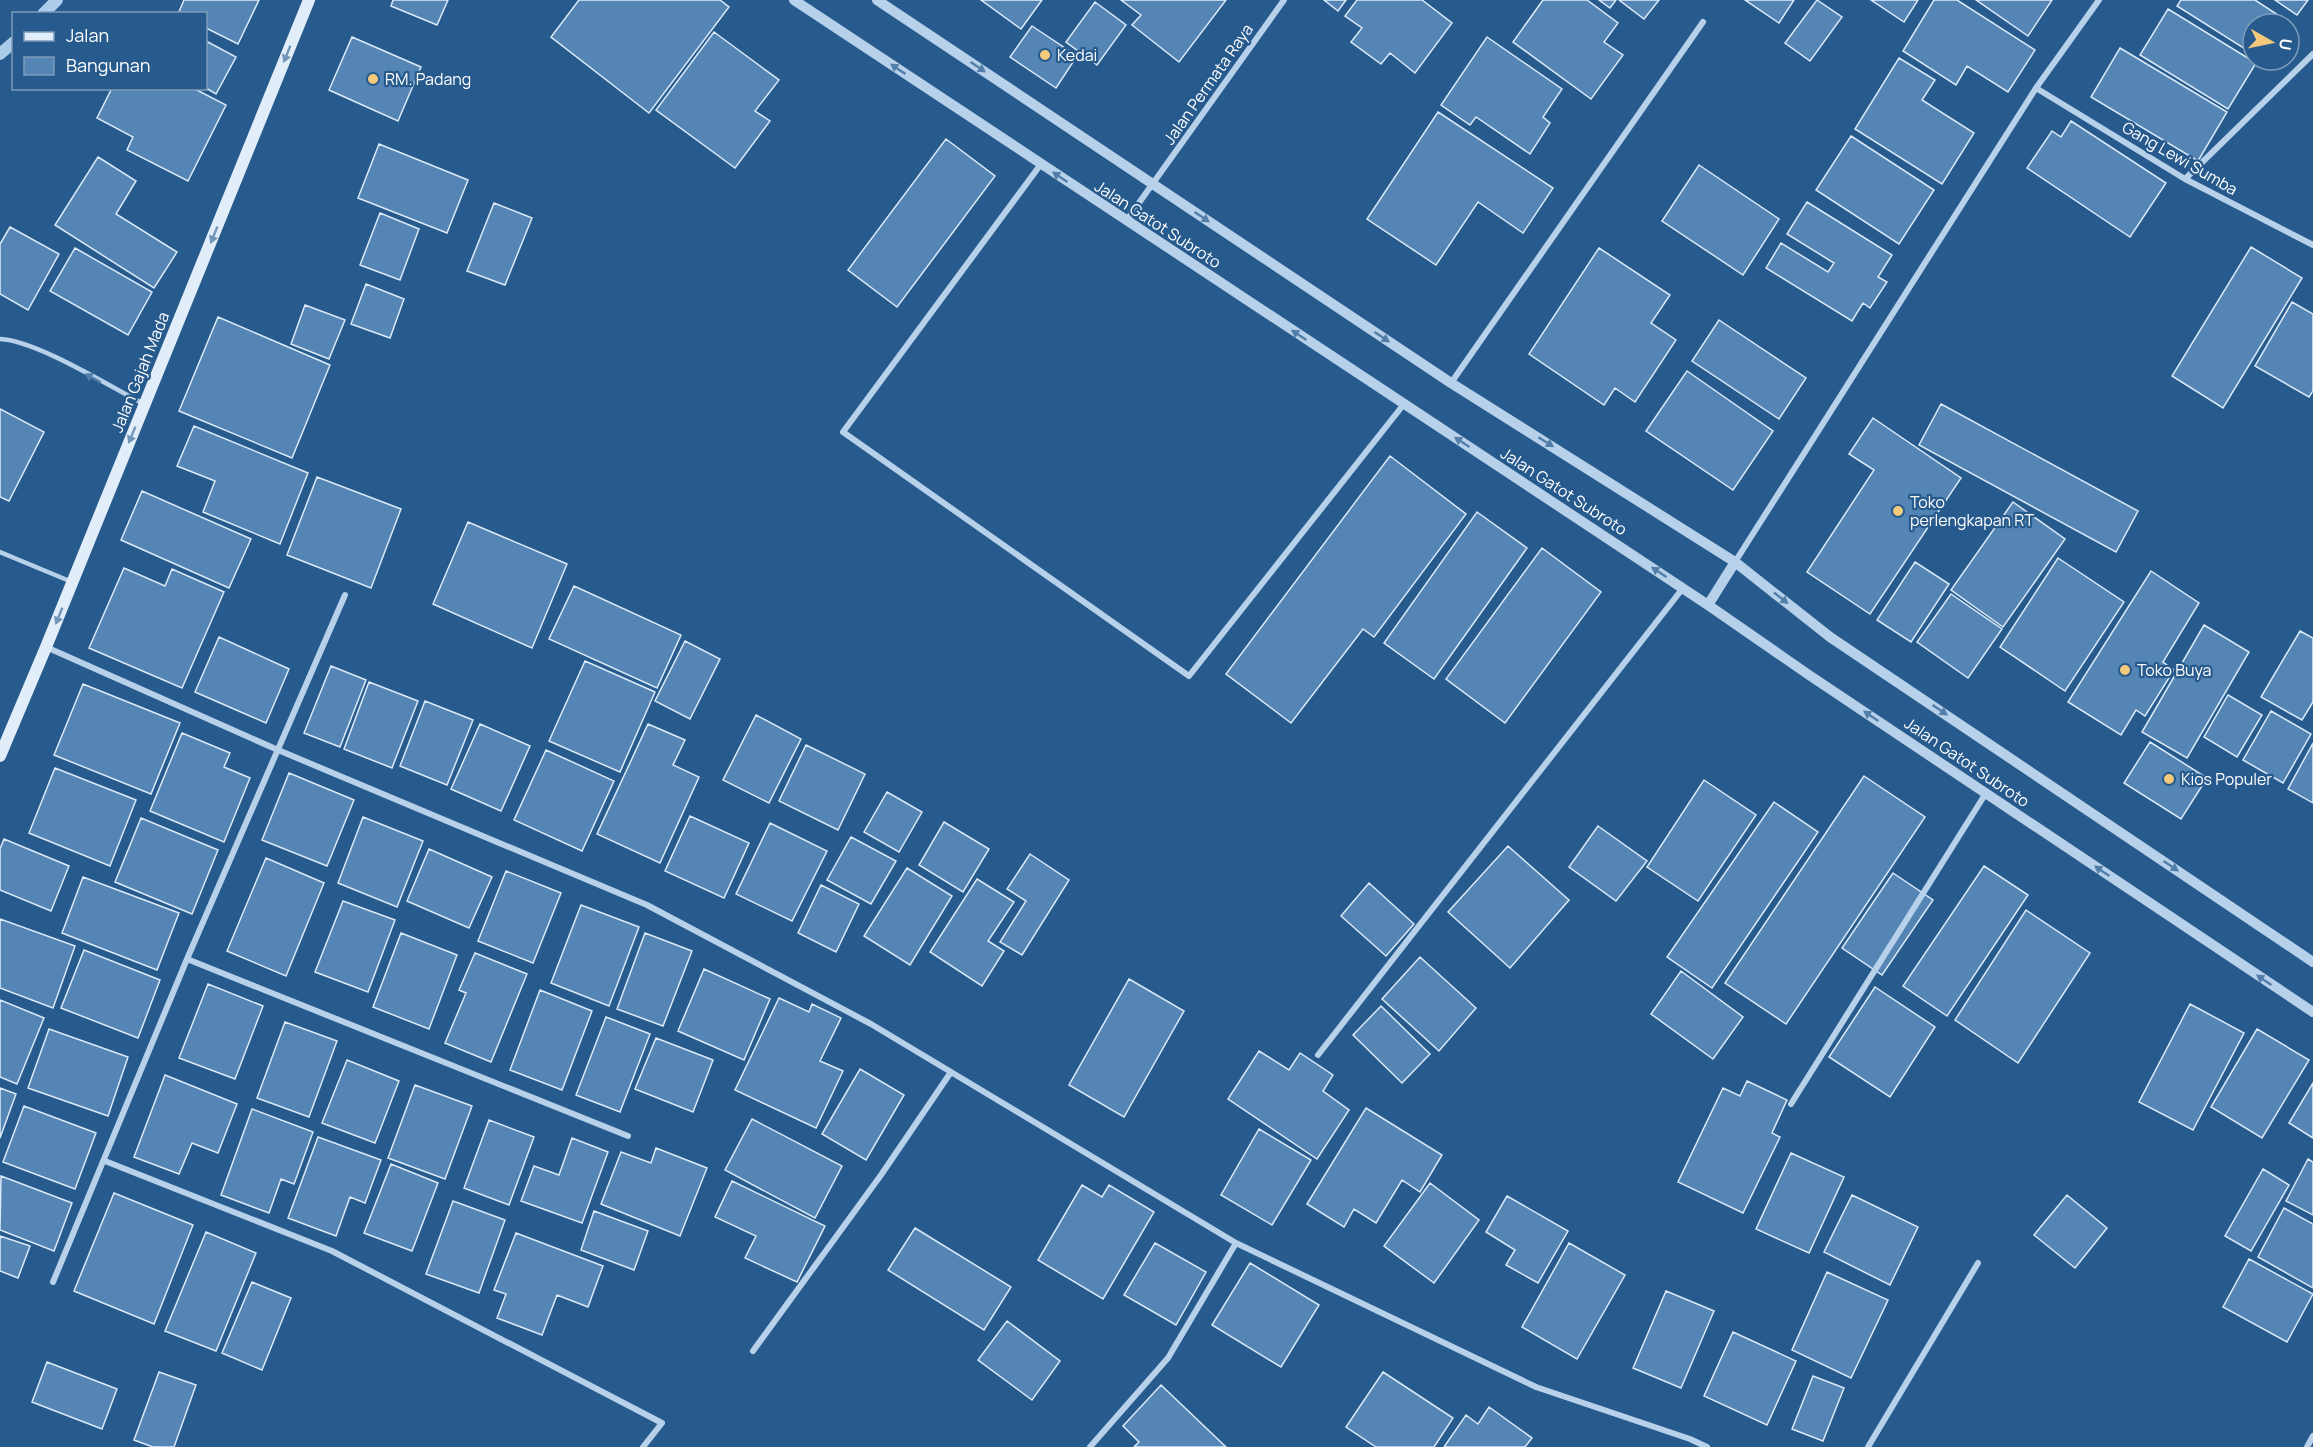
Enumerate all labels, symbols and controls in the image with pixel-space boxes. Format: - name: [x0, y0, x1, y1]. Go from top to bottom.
- legend: [12, 12, 207, 90]
- north arrow: [2241, 12, 2301, 72]
- street label: Jalan Permata Raya: [1158, 19, 1258, 149]
- text: Jalan: [66, 23, 109, 47]
- text: U: [2274, 37, 2298, 52]
- place label: Kedai: [1057, 44, 1097, 66]
- one-way arrow: [282, 45, 291, 63]
- marker: Kedai: [1038, 48, 1052, 62]
- text: Bangunan: [66, 53, 150, 77]
- one-way arrow: [970, 62, 986, 73]
- one-way arrow: [890, 64, 906, 75]
- place label: RM. Padang: [385, 68, 471, 90]
- marker: RM. Padang: [366, 72, 380, 86]
- street label: Gang Lewi Sumba: [2118, 116, 2242, 200]
- one-way arrow: [1053, 171, 1069, 183]
- street label: Jalan Gatot Subroto: [1091, 175, 1225, 273]
- one-way arrow: [1194, 211, 1210, 222]
- one-way arrow: [209, 226, 218, 244]
- street label: Jalan Gajah Mada: [106, 308, 174, 436]
- one-way arrow: [1291, 329, 1307, 340]
- one-way arrow: [1373, 331, 1389, 343]
- one-way arrow: [84, 373, 101, 383]
- one-way arrow: [127, 426, 136, 444]
- one-way arrow: [1454, 436, 1470, 448]
- one-way arrow: [1538, 436, 1554, 447]
- street label: Jalan Gatot Subroto: [1497, 442, 1631, 540]
- place label: Toko perlengkapan RT: [1910, 491, 2034, 531]
- marker: Toko perlengkapan RT: [1891, 504, 1905, 518]
- one-way arrow: [1651, 567, 1668, 578]
- one-way arrow: [1773, 591, 1789, 604]
- one-way arrow: [54, 607, 64, 625]
- place label: Toko Buya: [2137, 659, 2212, 681]
- marker: Toko Buya: [2118, 663, 2132, 677]
- one-way arrow: [1932, 705, 1948, 716]
- one-way arrow: [1863, 710, 1879, 722]
- street label: Jalan Gatot Subroto: [1900, 712, 2034, 812]
- place label: Kios Populer: [2181, 768, 2272, 790]
- marker: Kios Populer: [2162, 772, 2176, 786]
- one-way arrow: [2163, 861, 2180, 872]
- one-way arrow: [2095, 865, 2111, 877]
- one-way arrow: [2257, 974, 2273, 986]

